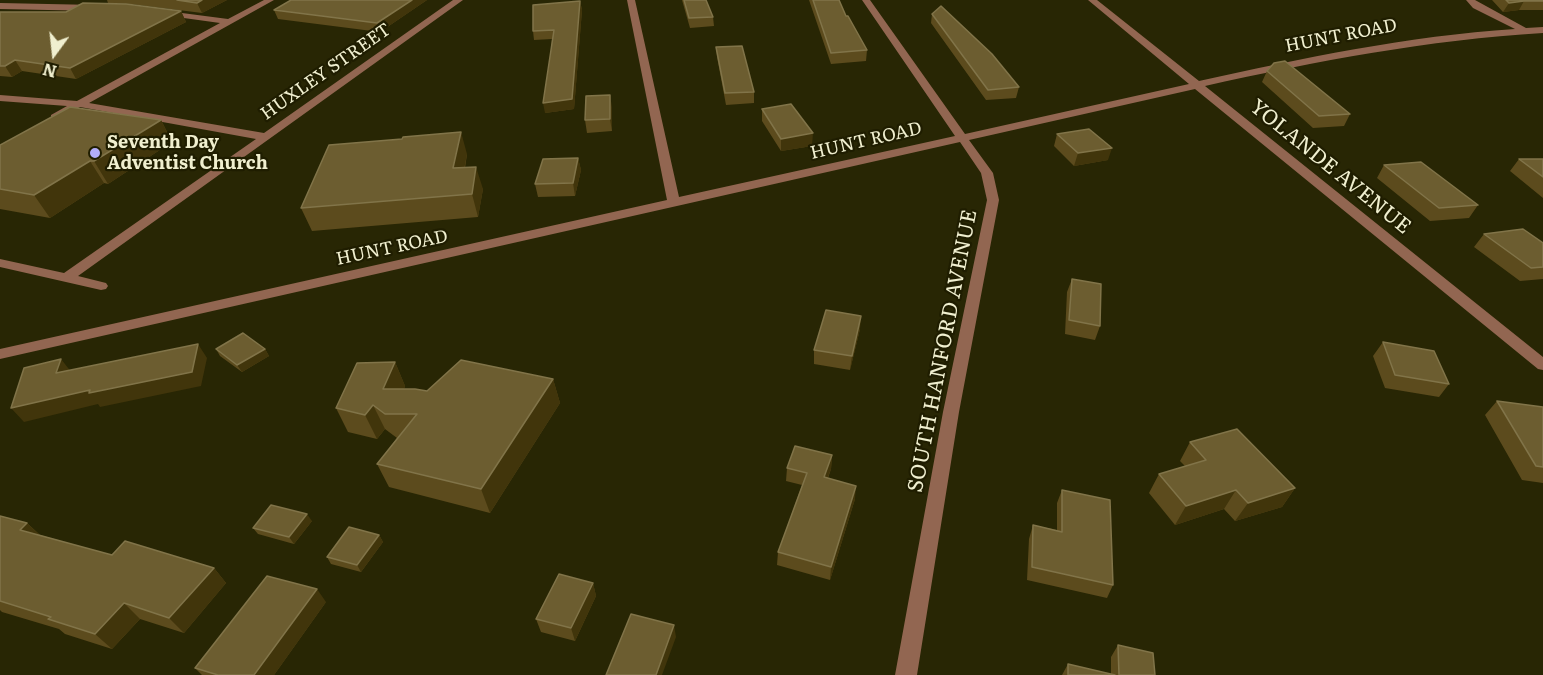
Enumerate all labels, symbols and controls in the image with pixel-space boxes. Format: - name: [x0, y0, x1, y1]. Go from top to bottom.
- street label: HUNT ROAD: [1283, 15, 1399, 57]
- street label: HUXLEY STREET: [257, 19, 395, 125]
- north arrow: [24, 24, 84, 84]
- text: N: [40, 58, 59, 85]
- street label: YOLANDE AVENUE: [1244, 94, 1416, 240]
- street label: HUNT ROAD: [808, 118, 924, 164]
- place label: Seventh Day Adventist Church: [107, 132, 268, 174]
- marker: Seventh Day Adventist Church: [88, 146, 102, 160]
- street label: SOUTH HANFORD AVENUE: [903, 207, 983, 495]
- street label: HUNT ROAD: [334, 226, 450, 270]

